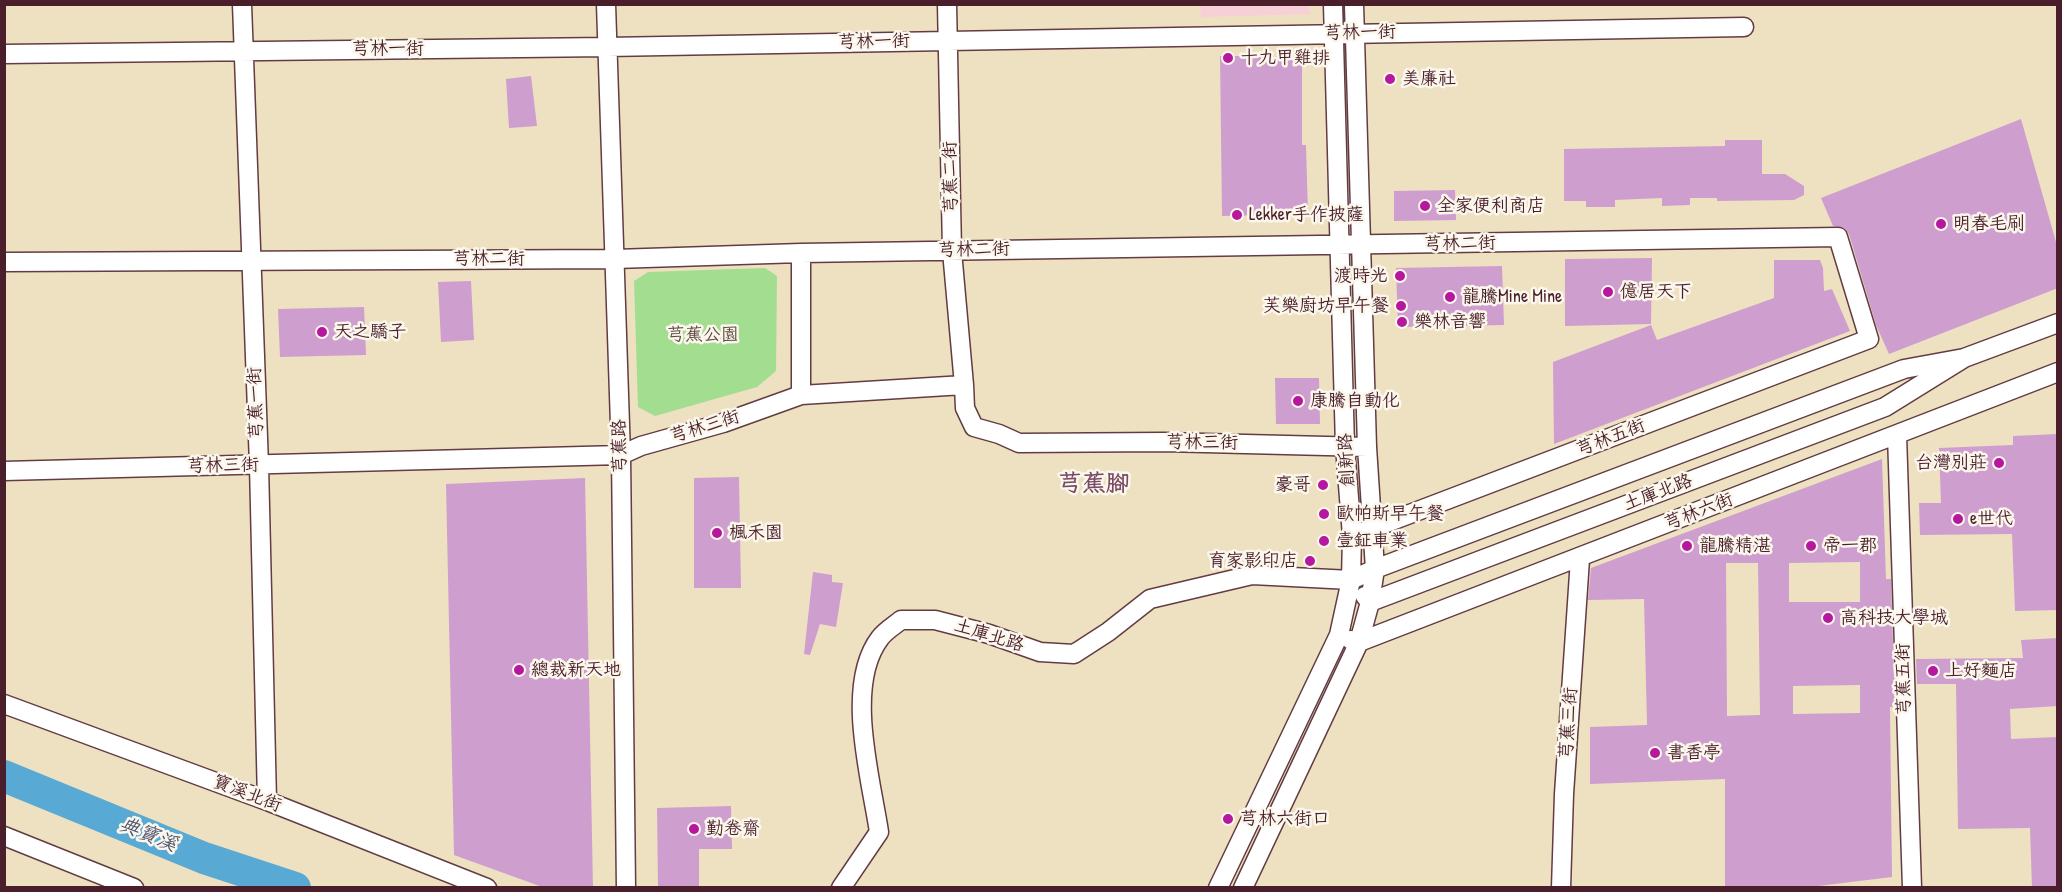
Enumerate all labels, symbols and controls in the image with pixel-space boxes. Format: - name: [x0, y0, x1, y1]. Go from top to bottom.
- street label: 芎林一街: [1324, 22, 1396, 44]
- street label: 芎林一街: [838, 31, 910, 53]
- street label: 芎林一街: [352, 38, 424, 60]
- place label: 十九甲雞排: [1240, 47, 1330, 69]
- marker: 十九甲雞排: [1221, 51, 1235, 65]
- place label: 美廉社: [1402, 68, 1456, 90]
- marker: 美廉社: [1383, 72, 1397, 86]
- street label: 芎蕉二街: [940, 141, 962, 213]
- place label: 全家便利商店: [1437, 195, 1545, 217]
- marker: 全家便利商店: [1418, 199, 1432, 213]
- place label: Lekker手作披薩: [1249, 204, 1364, 226]
- marker: Lekker手作披薩: [1230, 208, 1244, 222]
- place label: 明春毛刷: [1953, 213, 2025, 235]
- marker: 明春毛刷: [1934, 217, 1948, 231]
- street label: 芎林二街: [1424, 233, 1496, 255]
- street label: 芎林二街: [938, 239, 1010, 261]
- street label: 芎林二街: [453, 248, 525, 270]
- place label: 渡時光: [1334, 265, 1388, 287]
- marker: 渡時光: [1393, 269, 1407, 283]
- place label: 億居天下: [1620, 281, 1692, 303]
- marker: 億居天下: [1601, 285, 1615, 299]
- place label: 龍騰Mine Mine: [1462, 286, 1562, 308]
- marker: 龍騰Mine Mine: [1443, 290, 1457, 304]
- place label: 芙樂廚坊早午餐: [1263, 295, 1389, 317]
- marker: 芙樂廚坊早午餐: [1394, 299, 1408, 313]
- place label: 樂林音響: [1414, 311, 1486, 333]
- marker: 樂林音響: [1395, 315, 1409, 329]
- place label: 天之驕子: [334, 321, 406, 343]
- park label: 芎蕉公園: [667, 324, 739, 346]
- marker: 天之驕子: [315, 325, 329, 339]
- street label: 芎蕉一街: [244, 367, 268, 439]
- place label: 康騰自動化: [1310, 390, 1400, 412]
- marker: 康騰自動化: [1291, 394, 1305, 408]
- street label: 芎林三街: [667, 406, 743, 448]
- street label: 芎林五街: [1574, 415, 1648, 461]
- street label: 芎蕉路: [609, 419, 631, 473]
- street label: 芎林三街: [1166, 432, 1238, 454]
- street label: 創新路: [1335, 432, 1359, 488]
- place label: 台灣別莊: [1915, 452, 1987, 474]
- street label: 芎林三街: [187, 455, 259, 477]
- marker: 台灣別莊: [1992, 456, 2006, 470]
- street label: 土庫北路: [1621, 470, 1695, 516]
- district label: 芎蕉腳: [1058, 471, 1130, 499]
- place label: 豪哥: [1275, 474, 1311, 496]
- marker: 豪哥: [1316, 478, 1330, 492]
- street label: 芎林六街: [1662, 489, 1736, 535]
- place label: 歐帕斯早午餐: [1336, 503, 1444, 525]
- marker: 歐帕斯早午餐: [1317, 507, 1331, 521]
- place label: e世代: [1970, 508, 2013, 530]
- marker: e世代: [1951, 512, 1965, 526]
- place label: 楓禾園: [729, 522, 783, 544]
- marker: 楓禾園: [710, 526, 724, 540]
- place label: 壹鉦車業: [1336, 530, 1408, 552]
- marker: 壹鉦車業: [1317, 534, 1331, 548]
- place label: 龍騰精湛: [1699, 535, 1771, 557]
- place label: 帝一郡: [1823, 535, 1877, 557]
- marker: 龍騰精湛: [1680, 539, 1694, 553]
- marker: 帝一郡: [1804, 539, 1818, 553]
- place label: 育家影印店: [1208, 550, 1298, 572]
- marker: 育家影印店: [1303, 554, 1317, 568]
- place label: 高科技大學城: [1840, 607, 1948, 629]
- marker: 高科技大學城: [1821, 611, 1835, 625]
- street label: 土庫北路: [951, 615, 1027, 657]
- street label: 芎蕉五街: [1893, 643, 1915, 715]
- place label: 總裁新天地: [531, 659, 621, 681]
- place label: 上好麵店: [1945, 660, 2017, 682]
- marker: 總裁新天地: [512, 663, 526, 677]
- marker: 上好麵店: [1926, 664, 1940, 678]
- street label: 芎蕉三街: [1556, 686, 1582, 760]
- place label: 書香亭: [1667, 742, 1721, 764]
- marker: 書香亭: [1648, 746, 1662, 760]
- street label: 寶溪北街: [210, 771, 284, 817]
- place label: 芎林六街口: [1240, 808, 1330, 830]
- marker: 芎林六街口: [1221, 812, 1235, 826]
- water label: 典寶溪: [116, 813, 180, 857]
- place label: 勤卷齋: [706, 818, 760, 840]
- marker: 勤卷齋: [687, 822, 701, 836]

